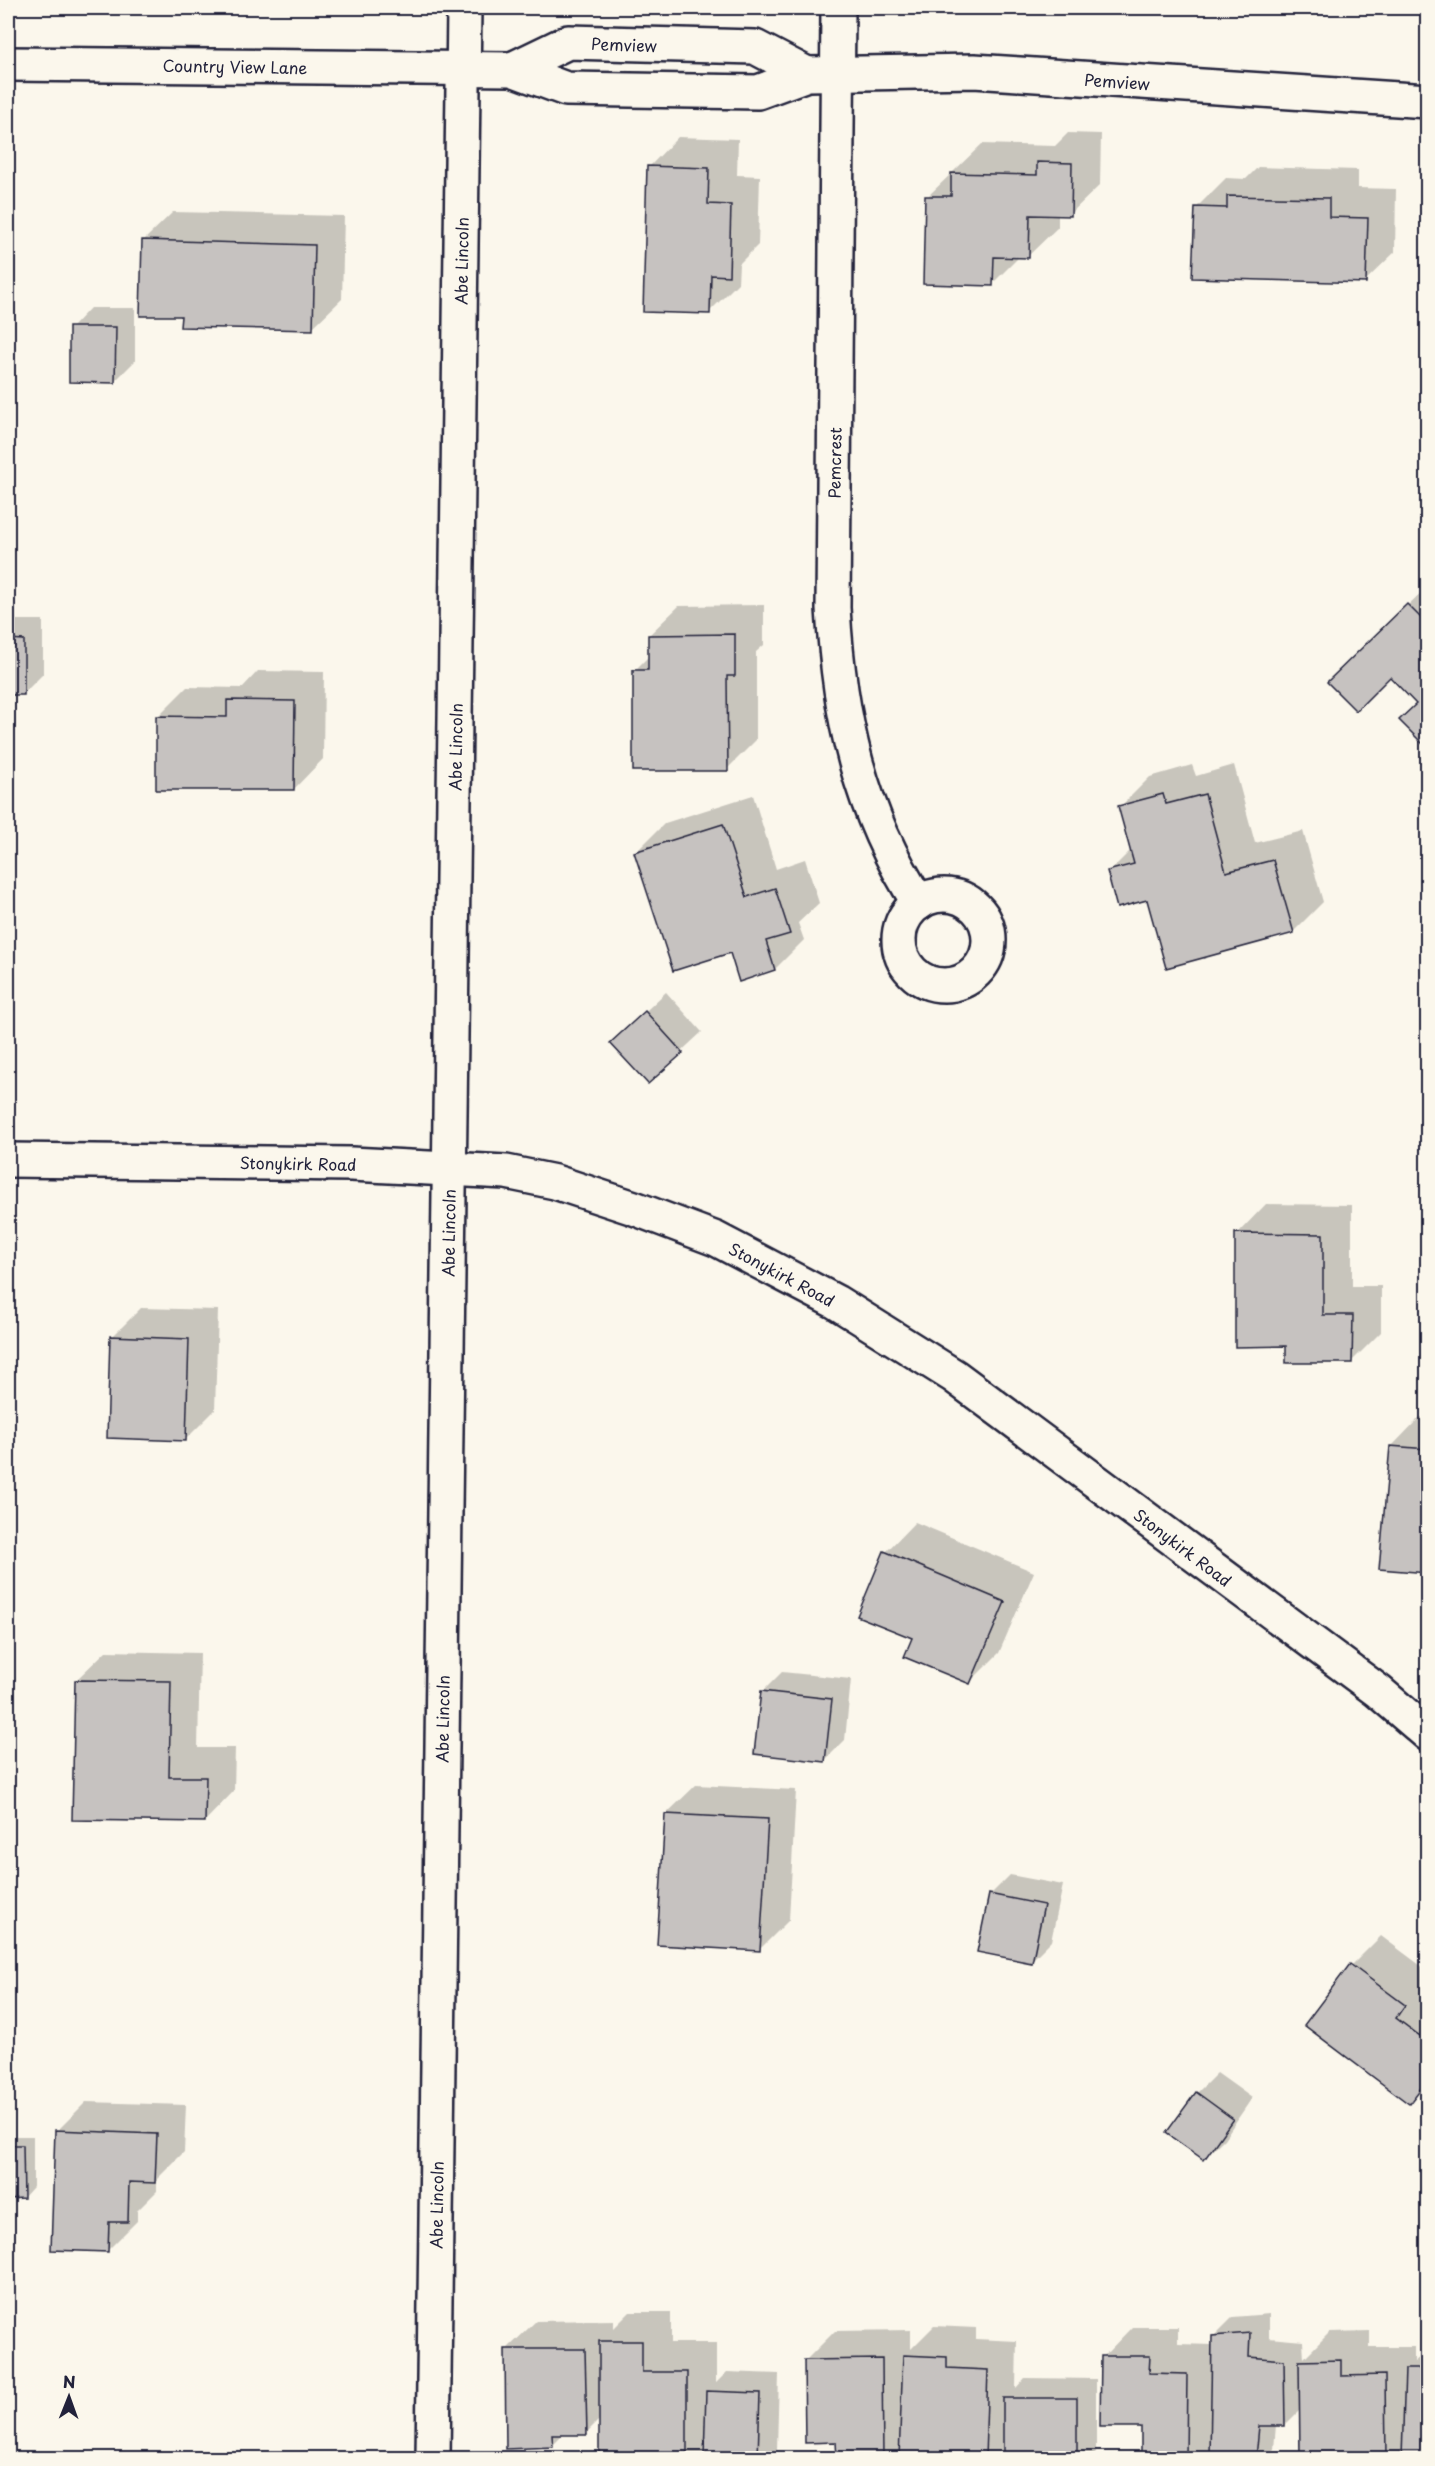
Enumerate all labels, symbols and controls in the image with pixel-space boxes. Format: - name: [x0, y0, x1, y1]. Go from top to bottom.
- street label: Pemview: [591, 31, 658, 57]
- street label: Country View Lane: [162, 53, 308, 79]
- street label: Pemview: [1083, 67, 1151, 95]
- street label: Abe Lincoln: [448, 217, 474, 305]
- street label: Pemcrest: [821, 427, 847, 499]
- street label: Abe Lincoln: [442, 703, 468, 791]
- street label: Stonykirk Road: [239, 1150, 357, 1176]
- street label: Abe Lincoln: [435, 1189, 461, 1277]
- street label: Stonykirk Road: [725, 1236, 839, 1312]
- street label: Stonykirk Road: [1129, 1502, 1237, 1592]
- street label: Abe Lincoln: [429, 1675, 455, 1763]
- street label: Abe Lincoln: [423, 2161, 449, 2249]
- north arrow: [39, 2367, 99, 2427]
- text: N: [63, 2369, 76, 2393]

